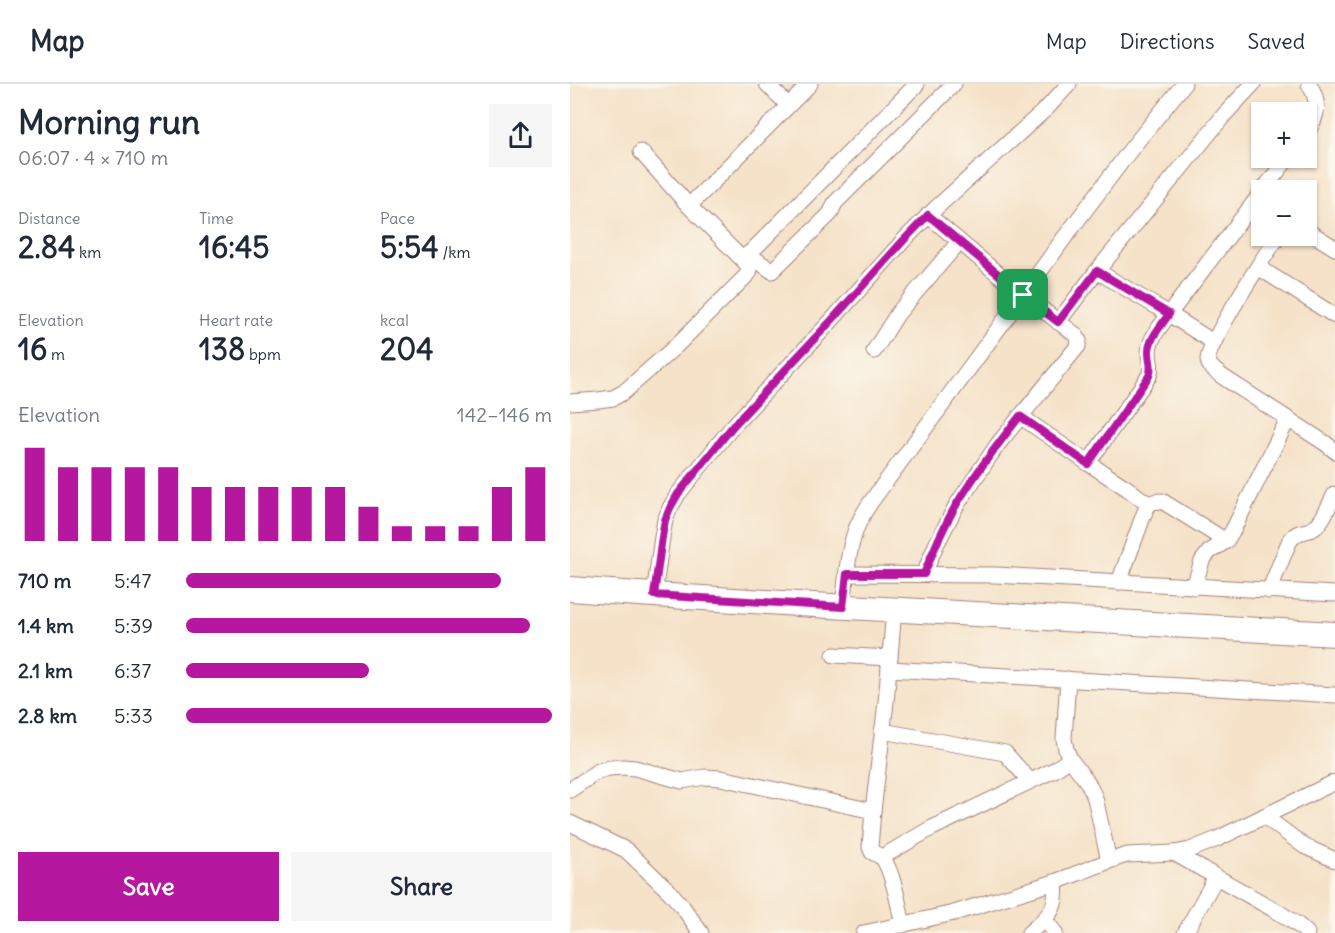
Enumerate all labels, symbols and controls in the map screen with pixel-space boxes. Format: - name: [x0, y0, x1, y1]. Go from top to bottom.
- text: Map: [30, 23, 84, 59]
- text: Map: [1046, 28, 1087, 55]
- text: Directions: [1120, 28, 1214, 55]
- text: Saved: [1247, 28, 1305, 55]
- text: Morning run: [18, 101, 200, 143]
- map controls: [1251, 102, 1317, 246]
- button: +: [1251, 102, 1317, 168]
- button: share: [489, 104, 552, 167]
- text: 06:07 · 4 × 710 m: [18, 145, 168, 170]
- button: −: [1251, 180, 1317, 246]
- text: Distance: [18, 208, 80, 228]
- text: Time: [199, 208, 234, 228]
- text: Pace: [380, 208, 415, 228]
- text: 2.84: [18, 228, 75, 266]
- text: 16:45: [199, 228, 270, 266]
- text: 5:54: [380, 228, 439, 266]
- text: km: [75, 242, 101, 262]
- text: /km: [439, 242, 470, 262]
- pin: [997, 269, 1048, 320]
- icon: arrive: [1006, 278, 1039, 311]
- text: Elevation: [18, 310, 84, 330]
- text: Heart rate: [199, 310, 273, 330]
- text: kcal: [380, 310, 409, 330]
- text: 16: [18, 330, 47, 368]
- text: 138: [199, 330, 245, 368]
- text: 204: [380, 330, 434, 368]
- text: m: [47, 344, 65, 364]
- text: bpm: [245, 344, 281, 364]
- text: Elevation: [18, 402, 100, 427]
- text: 142–146 m: [457, 402, 552, 427]
- text: 710 m: [18, 568, 71, 593]
- text: 5:47: [114, 568, 151, 593]
- text: 1.4 km: [18, 613, 74, 638]
- text: 5:39: [114, 613, 153, 638]
- text: 2.1 km: [18, 658, 73, 683]
- text: 6:37: [114, 658, 151, 683]
- text: 2.8 km: [18, 703, 77, 728]
- text: 5:33: [114, 703, 153, 728]
- button: Save: [18, 852, 279, 921]
- button: Share: [291, 852, 552, 921]

